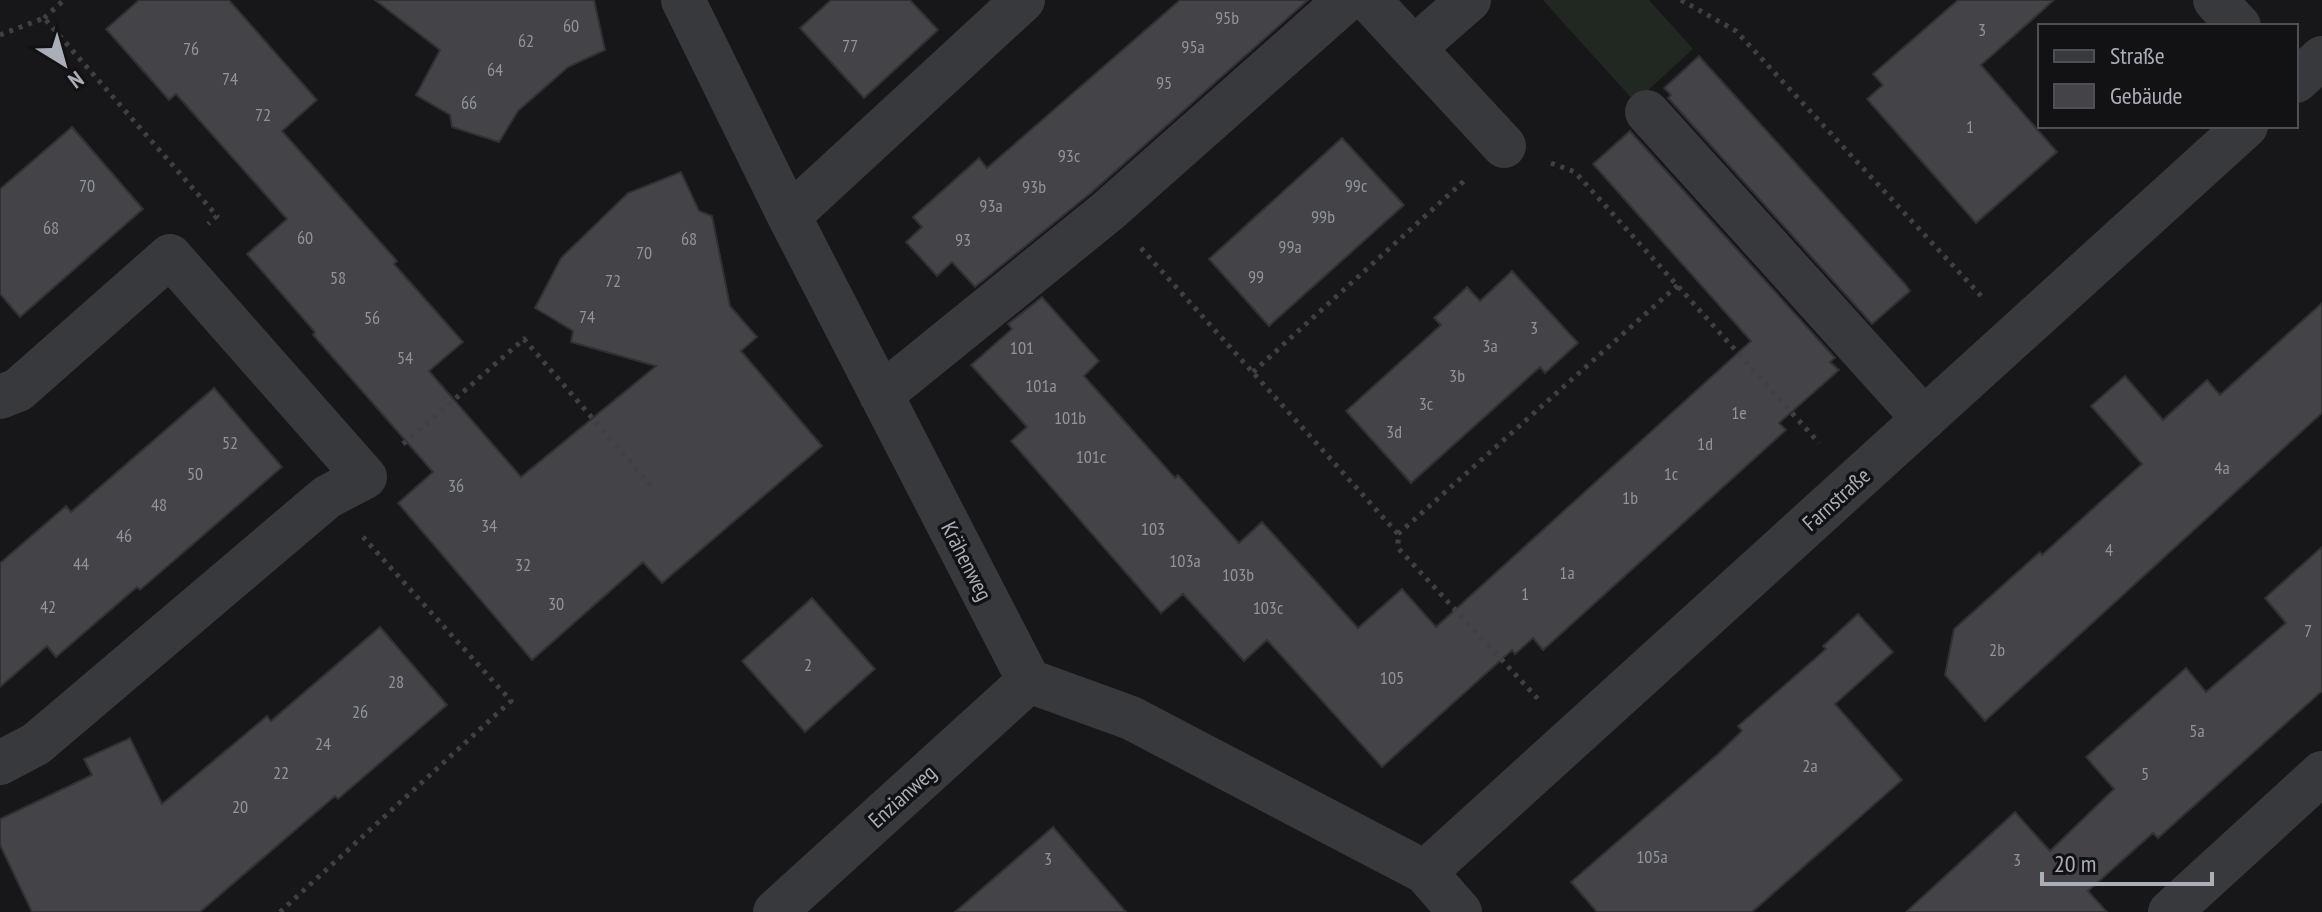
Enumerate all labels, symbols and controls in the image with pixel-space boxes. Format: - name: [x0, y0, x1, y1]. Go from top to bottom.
- house number: 95b: [1215, 6, 1239, 29]
- house number: 60: [563, 14, 579, 37]
- house number: 3: [1978, 18, 1986, 41]
- north arrow: [24, 24, 104, 104]
- legend: [2038, 24, 2298, 128]
- house number: 62: [518, 29, 534, 52]
- house number: 77: [842, 34, 858, 57]
- house number: 95a: [1181, 35, 1205, 58]
- house number: 76: [183, 37, 199, 60]
- text: Straße: [2110, 40, 2165, 71]
- house number: 64: [487, 58, 503, 81]
- text: N: [63, 65, 89, 95]
- house number: 74: [222, 67, 238, 90]
- house number: 95: [1156, 71, 1172, 94]
- text: Gebäude: [2110, 80, 2182, 111]
- house number: 66: [461, 91, 477, 114]
- house number: 72: [255, 103, 271, 126]
- house number: 1: [1966, 115, 1974, 138]
- house number: 93c: [1058, 144, 1081, 167]
- house number: 70: [79, 174, 95, 197]
- house number: 99c: [1345, 174, 1368, 197]
- house number: 93b: [1022, 175, 1046, 198]
- house number: 93a: [979, 194, 1003, 217]
- house number: 99b: [1311, 205, 1335, 228]
- house number: 68: [43, 216, 59, 239]
- house number: 60: [297, 226, 313, 249]
- house number: 68: [681, 227, 697, 250]
- house number: 93: [955, 228, 971, 251]
- house number: 99a: [1278, 235, 1302, 258]
- house number: 70: [636, 241, 652, 264]
- house number: 99: [1248, 265, 1264, 288]
- house number: 58: [330, 266, 346, 289]
- house number: 72: [605, 269, 621, 292]
- house number: 74: [579, 305, 595, 328]
- house number: 56: [364, 306, 380, 329]
- house number: 3: [1530, 316, 1538, 339]
- house number: 3a: [1482, 334, 1498, 357]
- house number: 101: [1010, 336, 1034, 359]
- house number: 54: [397, 346, 413, 369]
- house number: 3b: [1449, 364, 1465, 387]
- house number: 101a: [1025, 374, 1057, 397]
- house number: 3c: [1419, 392, 1434, 415]
- house number: 1e: [1731, 401, 1747, 424]
- house number: 101b: [1054, 406, 1086, 429]
- house number: 3d: [1386, 420, 1402, 443]
- house number: 52: [222, 431, 238, 454]
- house number: 1d: [1697, 432, 1713, 455]
- house number: 101c: [1076, 445, 1107, 468]
- house number: 4a: [2214, 456, 2230, 479]
- street label: Farnstraße: [1796, 461, 1876, 537]
- house number: 50: [187, 462, 203, 485]
- house number: 1c: [1664, 462, 1679, 485]
- house number: 36: [448, 474, 464, 497]
- house number: 1b: [1622, 486, 1638, 509]
- house number: 48: [151, 493, 167, 516]
- house number: 34: [481, 514, 497, 537]
- street label: Krähenweg: [935, 517, 999, 605]
- house number: 103: [1141, 517, 1165, 540]
- house number: 46: [116, 524, 132, 547]
- house number: 4: [2105, 538, 2113, 561]
- house number: 103a: [1169, 549, 1201, 572]
- house number: 44: [73, 552, 89, 575]
- house number: 32: [515, 553, 531, 576]
- house number: 1a: [1559, 561, 1575, 584]
- house number: 103b: [1222, 563, 1254, 586]
- house number: 1: [1521, 582, 1529, 605]
- house number: 30: [548, 592, 564, 615]
- house number: 42: [40, 595, 56, 618]
- house number: 103c: [1253, 596, 1284, 619]
- house number: 7: [2304, 619, 2312, 642]
- house number: 2b: [1989, 638, 2005, 661]
- house number: 2: [804, 653, 812, 676]
- house number: 105: [1380, 666, 1404, 689]
- house number: 28: [388, 670, 404, 693]
- house number: 26: [352, 700, 368, 723]
- house number: 5a: [2189, 719, 2205, 742]
- house number: 24: [315, 732, 331, 755]
- house number: 2a: [1802, 754, 1818, 777]
- street label: Enzianweg: [862, 758, 942, 834]
- house number: 22: [273, 761, 289, 784]
- house number: 5: [2141, 762, 2149, 785]
- house number: 20: [232, 795, 248, 818]
- scale bar: [2042, 836, 2212, 886]
- house number: 105a: [1636, 845, 1668, 868]
- house number: 3: [1044, 847, 1052, 870]
- house number: 3: [2013, 848, 2021, 871]
- text: 20 m: [2054, 848, 2096, 879]

